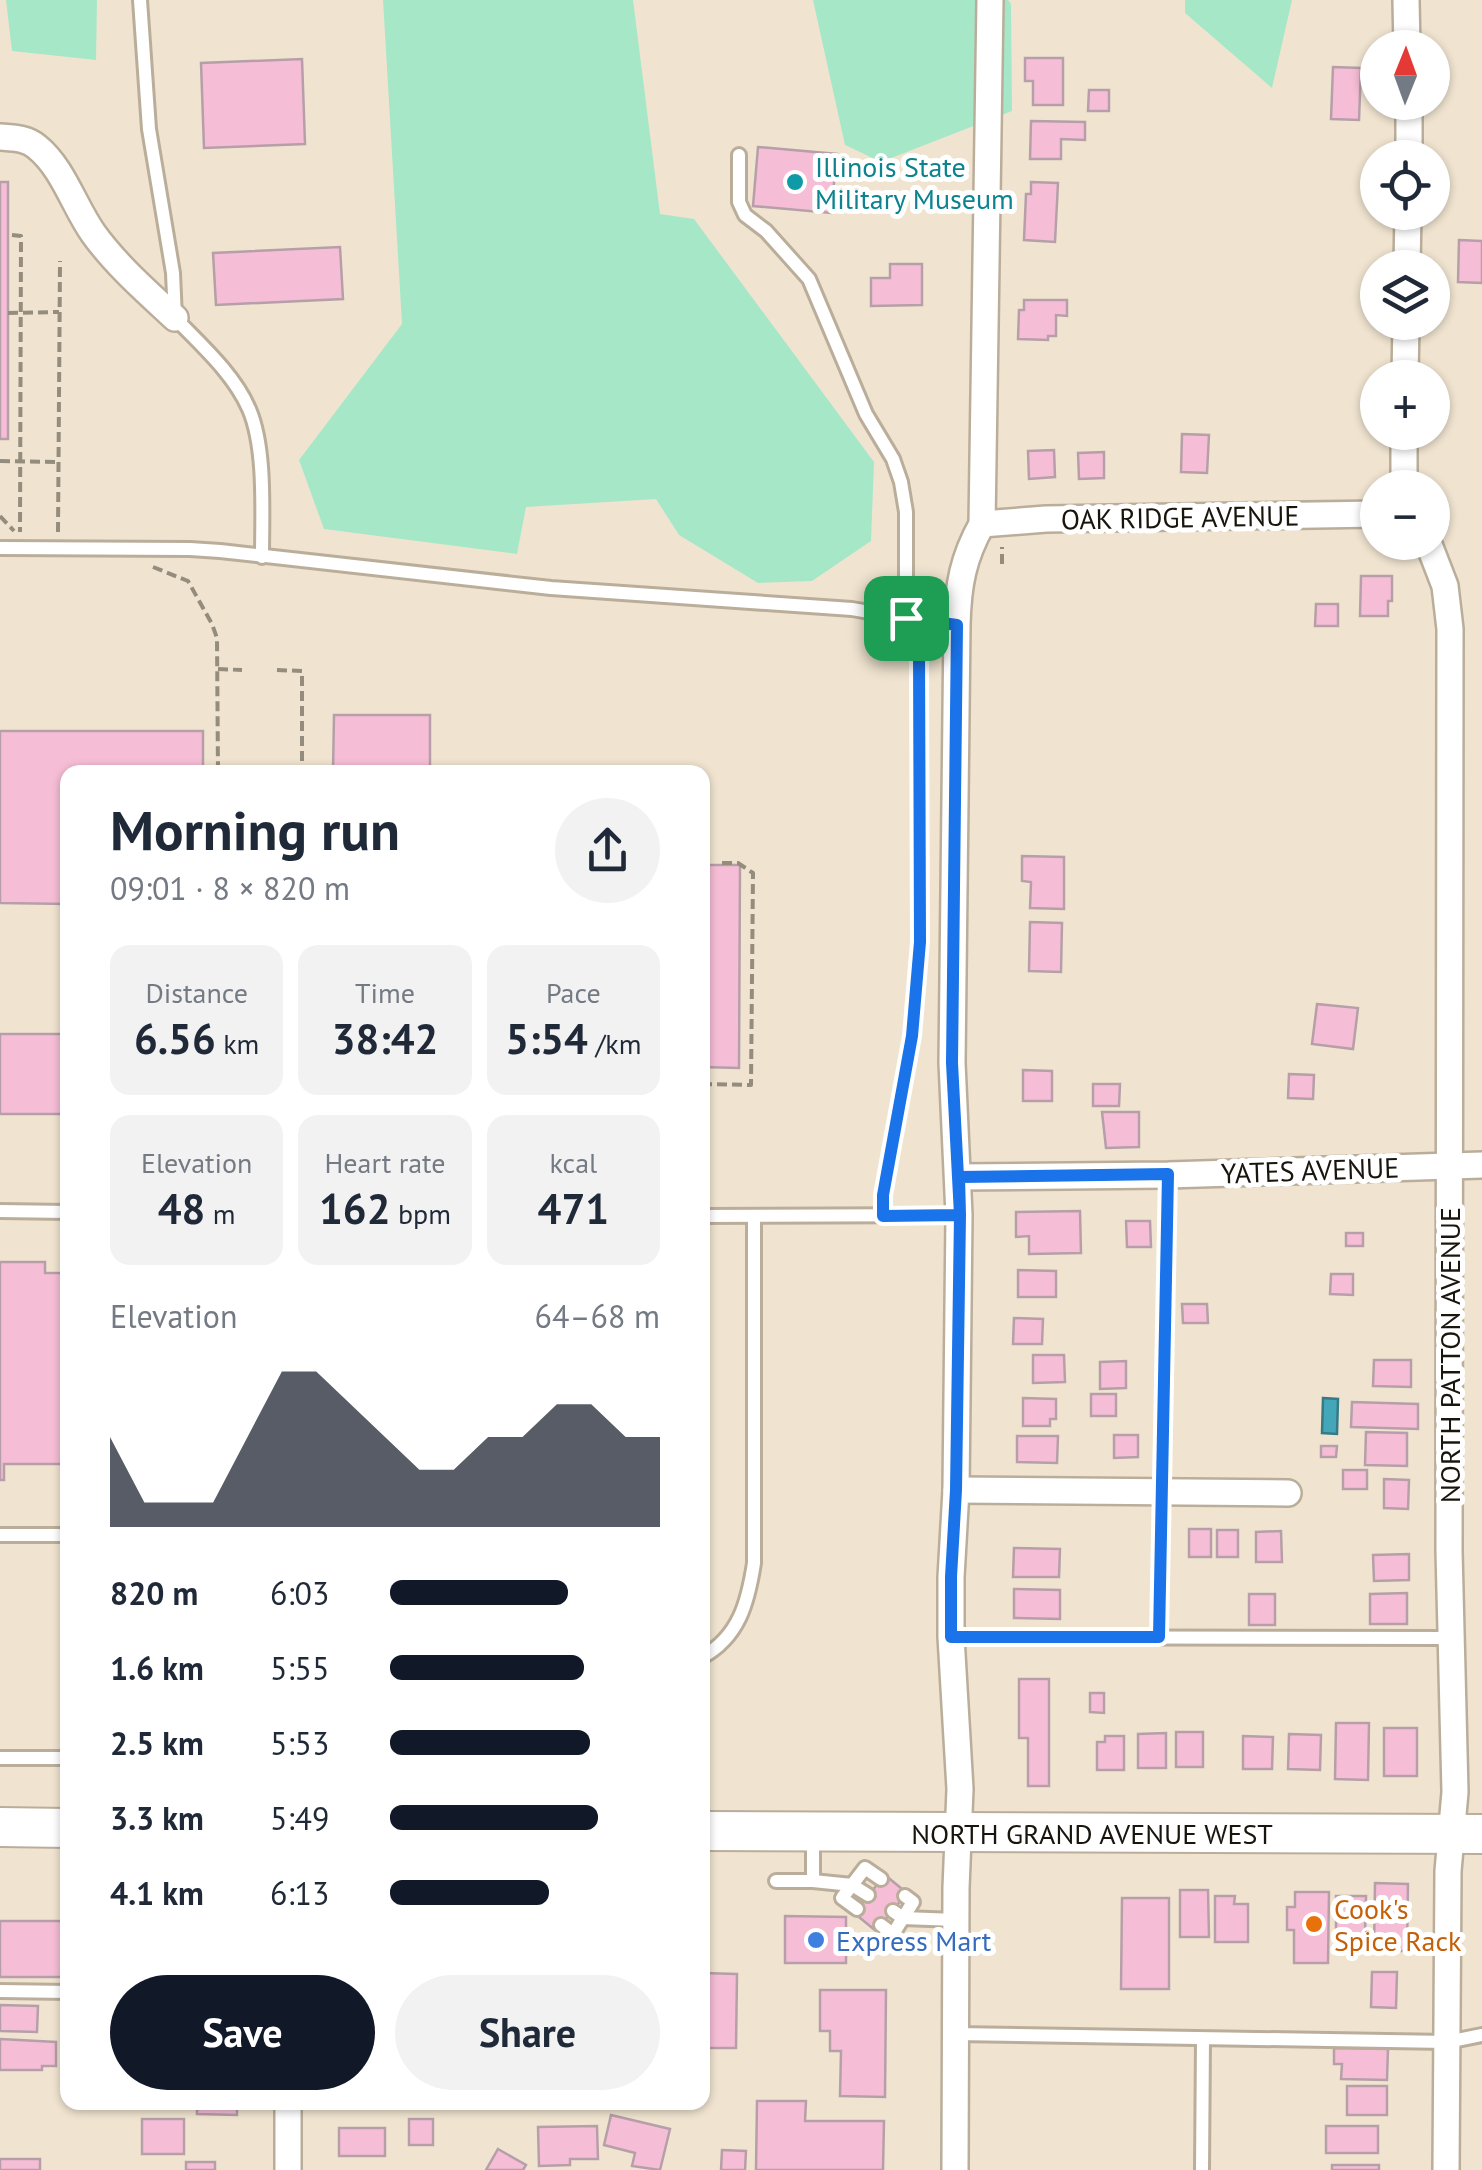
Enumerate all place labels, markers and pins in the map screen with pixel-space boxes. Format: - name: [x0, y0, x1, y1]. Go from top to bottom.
- place label: Illinois State Military Museum: [815, 148, 1014, 217]
- marker: Illinois State Military Museum: [784, 171, 806, 193]
- pin: [864, 576, 949, 661]
- place label: Cook's Spice Rack: [1334, 1890, 1462, 1959]
- marker: Cook's Spice Rack: [1303, 1913, 1325, 1935]
- place label: Express Mart: [836, 1922, 992, 1959]
- marker: Express Mart: [805, 1929, 827, 1951]

